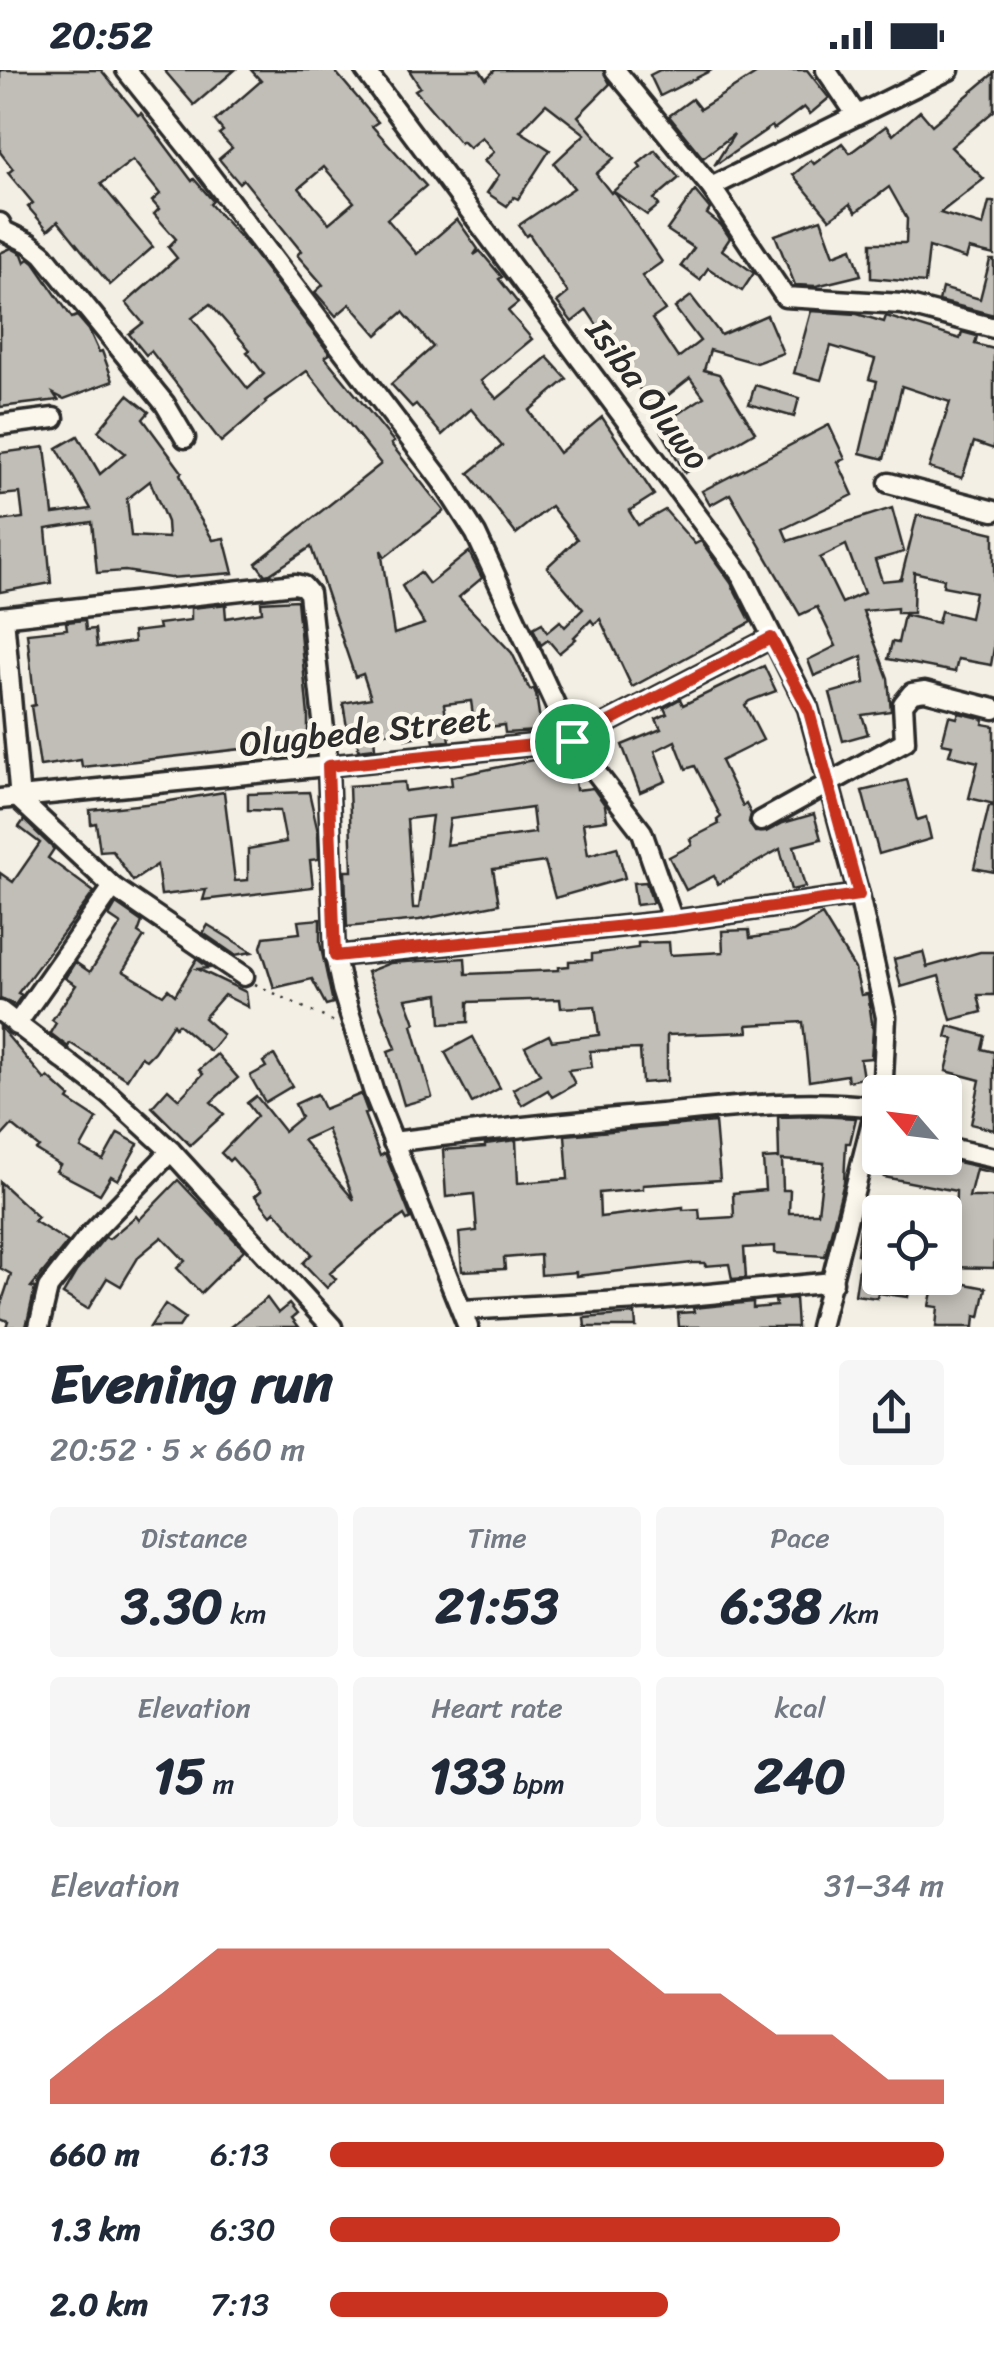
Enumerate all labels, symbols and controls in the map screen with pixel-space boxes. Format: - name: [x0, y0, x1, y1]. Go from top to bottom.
- text: 20:52: [50, 2, 153, 69]
- street label: Isiba Oluwo: [569, 303, 726, 484]
- street label: Olugbede Street: [236, 687, 494, 775]
- pin: [530, 699, 615, 784]
- icon: arrive: [545, 714, 600, 769]
- north arrow: [862, 1075, 962, 1175]
- map controls: [862, 1075, 962, 1295]
- button: locate: [862, 1195, 962, 1295]
- text: Evening run: [50, 1335, 333, 1432]
- button: share: [839, 1360, 944, 1465]
- text: 20:52 · 5 × 660 m: [50, 1421, 305, 1478]
- text: Distance: [141, 1513, 247, 1562]
- text: Time: [467, 1513, 527, 1562]
- text: Pace: [770, 1513, 830, 1562]
- text: 3.30: [121, 1562, 223, 1651]
- text: 21:53: [435, 1562, 559, 1651]
- text: 6:38: [721, 1562, 822, 1651]
- text: km: [223, 1589, 267, 1638]
- text: /km: [822, 1589, 879, 1638]
- text: Elevation: [137, 1683, 251, 1732]
- text: Heart rate: [431, 1683, 563, 1732]
- text: kcal: [775, 1683, 825, 1732]
- text: 15: [154, 1732, 206, 1821]
- text: 133: [429, 1732, 506, 1821]
- text: 240: [754, 1732, 846, 1821]
- text: m: [206, 1759, 234, 1808]
- text: bpm: [506, 1759, 565, 1808]
- text: Elevation: [50, 1857, 180, 1914]
- text: 31–34 m: [824, 1857, 944, 1914]
- text: 660 m: [50, 2126, 139, 2183]
- text: 6:13: [210, 2126, 269, 2183]
- text: 1.3 km: [50, 2201, 141, 2258]
- text: 6:30: [210, 2201, 276, 2258]
- text: 2.0 km: [50, 2276, 148, 2333]
- text: 7:13: [210, 2276, 269, 2333]

